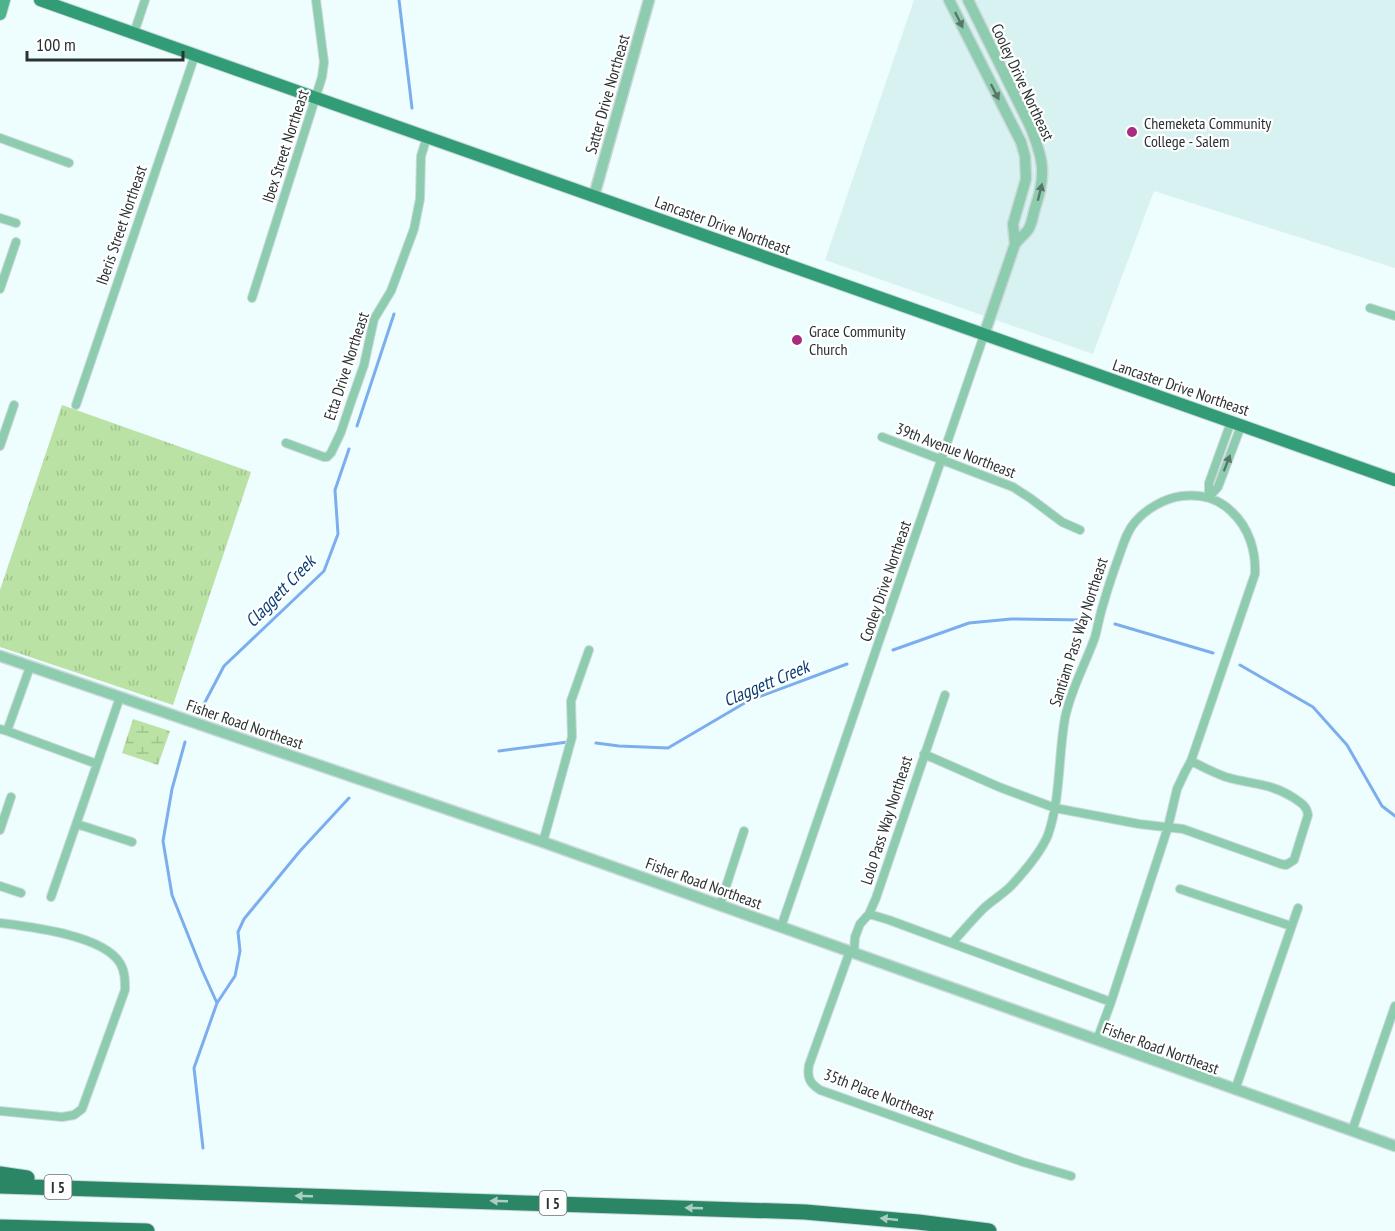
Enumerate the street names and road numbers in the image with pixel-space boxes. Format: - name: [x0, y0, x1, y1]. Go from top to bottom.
- street label: Cooley Drive Northeast: [987, 20, 1059, 144]
- street label: Satter Drive Northeast: [580, 31, 634, 156]
- street label: Ibex Street Northeast: [257, 86, 313, 205]
- street label: Iberis Street Northeast: [91, 162, 151, 287]
- street label: Lancaster Drive Northeast: [652, 191, 794, 259]
- street label: Etta Drive Northeast: [319, 309, 373, 423]
- street label: Lancaster Drive Northeast: [1110, 354, 1252, 420]
- street label: 39th Avenue Northeast: [893, 418, 1020, 482]
- street label: Cooley Drive Northeast: [855, 517, 915, 644]
- street label: Santiam Pass Way Northeast: [1044, 554, 1112, 709]
- street label: Fisher Road Northeast: [184, 695, 307, 754]
- street label: Lolo Pass Way Northeast: [856, 753, 916, 887]
- street label: Fisher Road Northeast: [643, 853, 765, 913]
- street label: Fisher Road Northeast: [1100, 1018, 1222, 1078]
- street label: 35th Place Northeast: [821, 1064, 938, 1124]
- road number: I 5: [44, 1175, 72, 1199]
- road number: I 5: [540, 1191, 566, 1215]

